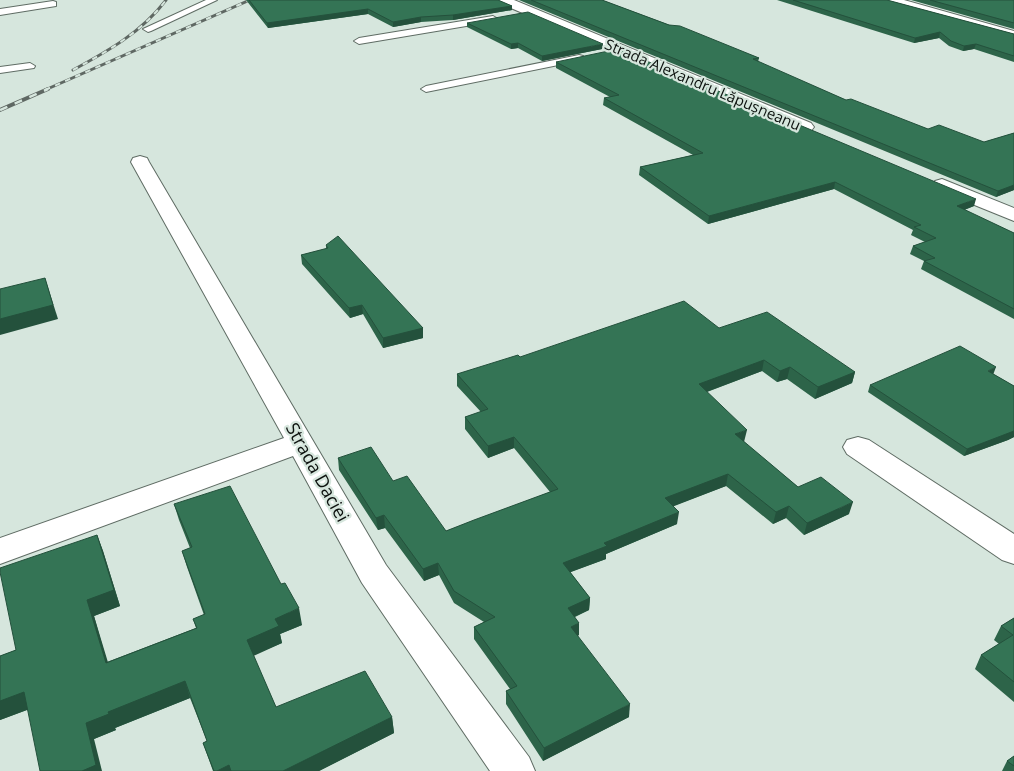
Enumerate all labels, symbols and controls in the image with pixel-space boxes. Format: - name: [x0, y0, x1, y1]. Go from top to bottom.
- street label: Strada Alexandru Lăpușneanu: [602, 34, 804, 134]
- street label: Strada Daciei: [281, 418, 355, 526]

